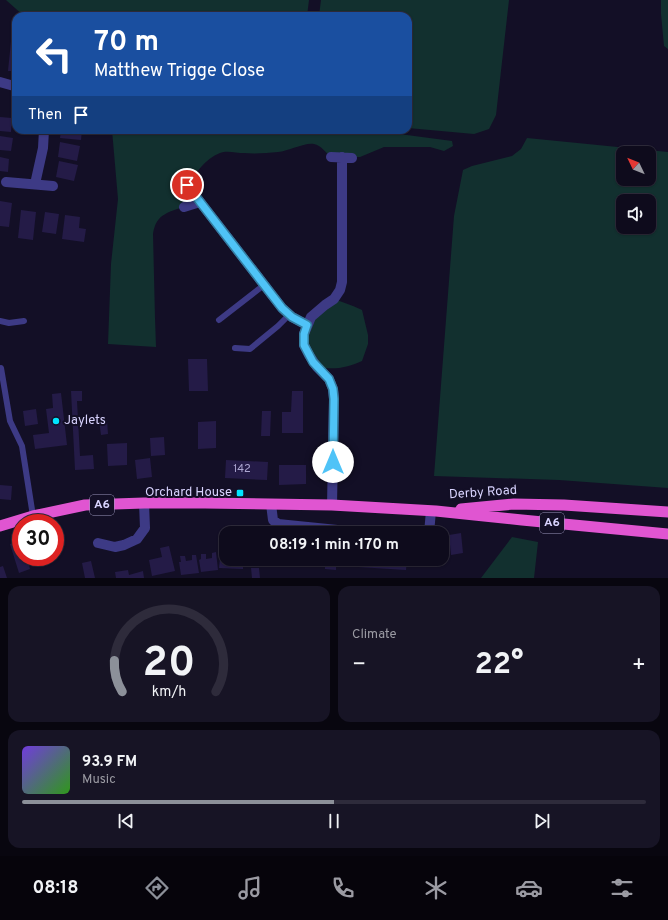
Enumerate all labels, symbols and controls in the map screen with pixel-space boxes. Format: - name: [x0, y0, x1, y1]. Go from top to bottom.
- text: 70 m: [94, 25, 159, 61]
- icon: left: [28, 28, 80, 80]
- text: Matthew Trigge Close: [94, 60, 265, 83]
- icon: arrive: [70, 104, 92, 126]
- text: Then: [28, 106, 62, 125]
- north arrow: [616, 146, 656, 186]
- map controls: [616, 146, 656, 234]
- pin: [170, 168, 204, 202]
- icon: arrive: [176, 174, 198, 196]
- button: sound: [616, 194, 656, 234]
- place label: Jaylets: [64, 413, 106, 429]
- marker: Jaylets: [51, 416, 61, 426]
- position arrow: [312, 441, 354, 483]
- house number: 142: [233, 462, 251, 476]
- street label: Derby Road: [448, 483, 518, 503]
- place label: Orchard House: [145, 485, 232, 501]
- marker: Orchard House: [235, 488, 245, 498]
- road number: A6: [90, 495, 114, 515]
- road number: A6: [540, 513, 564, 533]
- speed limit sign: 30: [12, 514, 64, 566]
- text: 08:19 · 1 min · 170 m: [269, 536, 399, 555]
- text: Climate: [352, 627, 397, 643]
- text: 20: [143, 638, 195, 691]
- text: 22°: [474, 647, 524, 684]
- text: −: [352, 652, 366, 679]
- text: +: [632, 652, 646, 679]
- text: km/h: [152, 683, 186, 701]
- text: 93.9 FM: [82, 753, 137, 772]
- text: Music: [82, 772, 116, 788]
- icon: previous: [115, 810, 137, 832]
- icon: pause: [323, 810, 345, 832]
- icon: next: [531, 810, 553, 832]
- icon: directions: [143, 874, 171, 902]
- icon: music: [236, 874, 264, 902]
- icon: phone: [329, 874, 357, 902]
- icon: climate: [422, 874, 450, 902]
- icon: car: [515, 874, 543, 902]
- icon: filters: [608, 874, 636, 902]
- text: 08:18: [32, 877, 78, 900]

